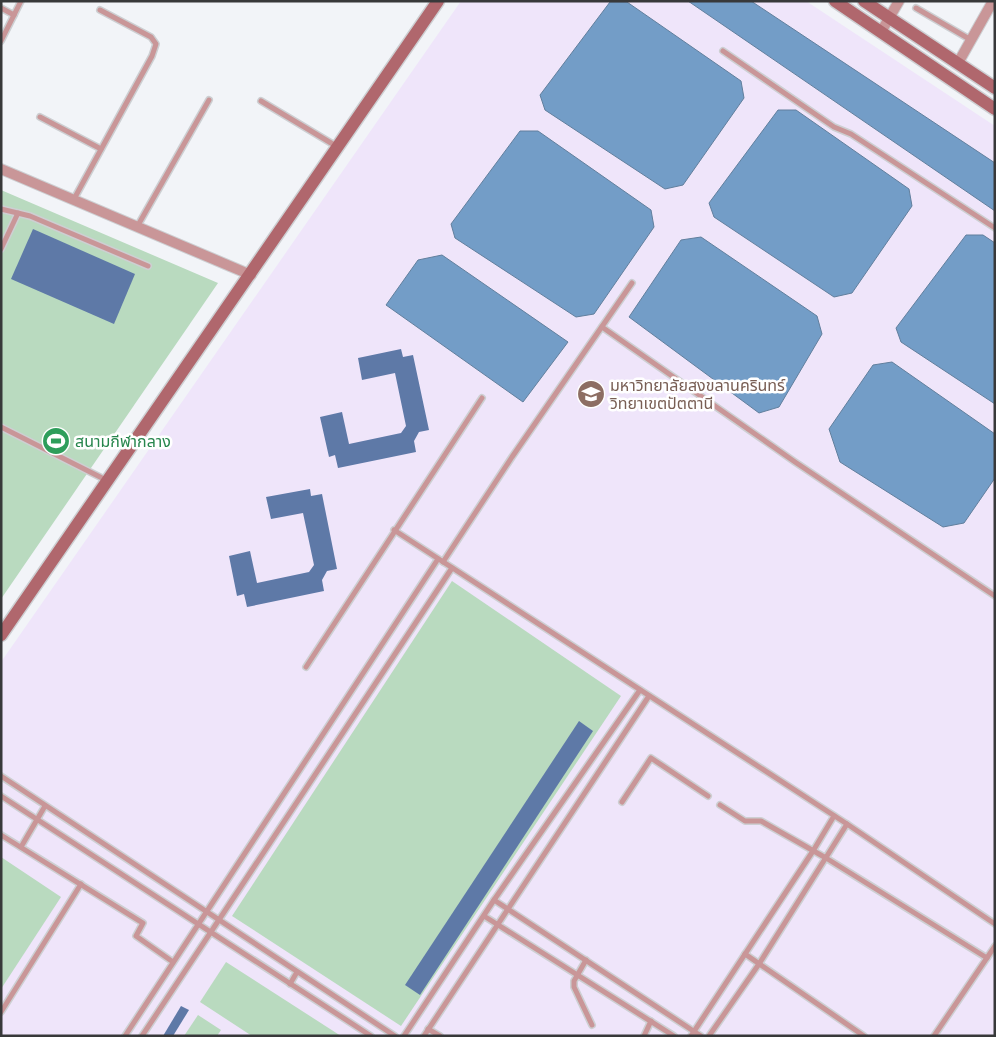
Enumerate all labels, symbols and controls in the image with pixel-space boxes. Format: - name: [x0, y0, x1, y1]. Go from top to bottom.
- place label: มหาวิทยาลัยสงขลานครินทร์ วิทยาเขตปัตตานี: [609, 376, 786, 413]
- school or university icon: มหาวิทยาลัยสงขลานครินทร์ วิทยาเขตปัตตานี: [576, 379, 606, 409]
- sports icon: สนามกีฬากลาง: [41, 426, 71, 456]
- place label: สนามกีฬากลาง: [75, 432, 171, 451]

